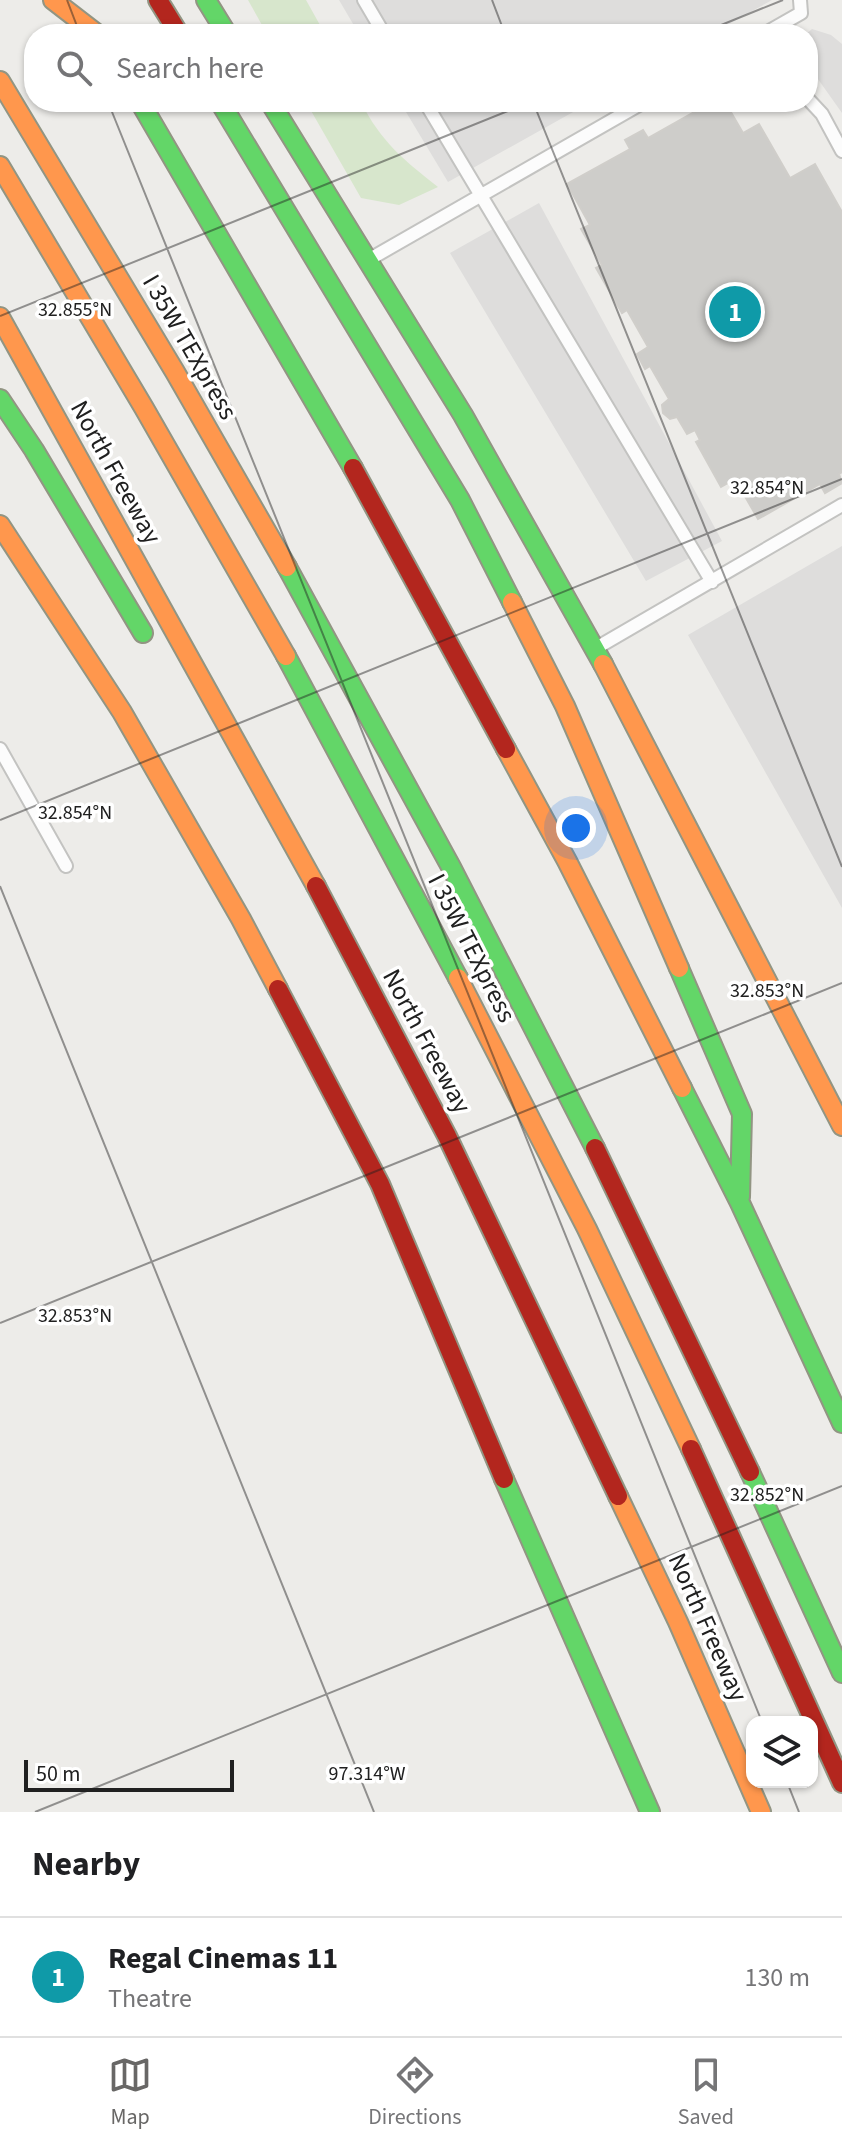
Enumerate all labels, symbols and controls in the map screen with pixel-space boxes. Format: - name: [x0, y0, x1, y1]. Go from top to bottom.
- search box: [24, 24, 818, 112]
- icon: search: [52, 46, 96, 90]
- text: Search here: [116, 47, 264, 90]
- street label: I 35W TEXpress: [133, 267, 247, 427]
- pin: 1: [709, 282, 761, 342]
- text: 32.855°N: [38, 296, 112, 324]
- street label: North Freeway: [61, 394, 171, 550]
- text: 32.854°N: [730, 474, 804, 502]
- text: 32.854°N: [38, 799, 112, 827]
- your location: [556, 808, 596, 848]
- street label: I 35W TEXpress: [419, 867, 525, 1029]
- street label: North Freeway: [373, 962, 481, 1120]
- text: 32.853°N: [730, 977, 804, 1005]
- text: 32.853°N: [38, 1302, 112, 1330]
- text: 32.852°N: [730, 1481, 804, 1509]
- street label: North Freeway: [659, 1547, 757, 1707]
- map controls: [746, 1716, 818, 1788]
- button: layers: [746, 1716, 818, 1788]
- scale bar: [24, 1756, 234, 1792]
- text: 50 m: [36, 1758, 81, 1790]
- text: 97.314°W: [328, 1760, 406, 1788]
- text: Nearby: [32, 1840, 140, 1889]
- text: Regal Cinemas 11: [108, 1937, 338, 1980]
- text: 1: [51, 1959, 65, 1996]
- text: 130 m: [744, 1959, 810, 1996]
- text: Theatre: [108, 1980, 192, 2017]
- tab: Map: [108, 2053, 152, 2133]
- tab: Directions: [368, 2053, 461, 2133]
- tab: Saved: [678, 2053, 734, 2133]

